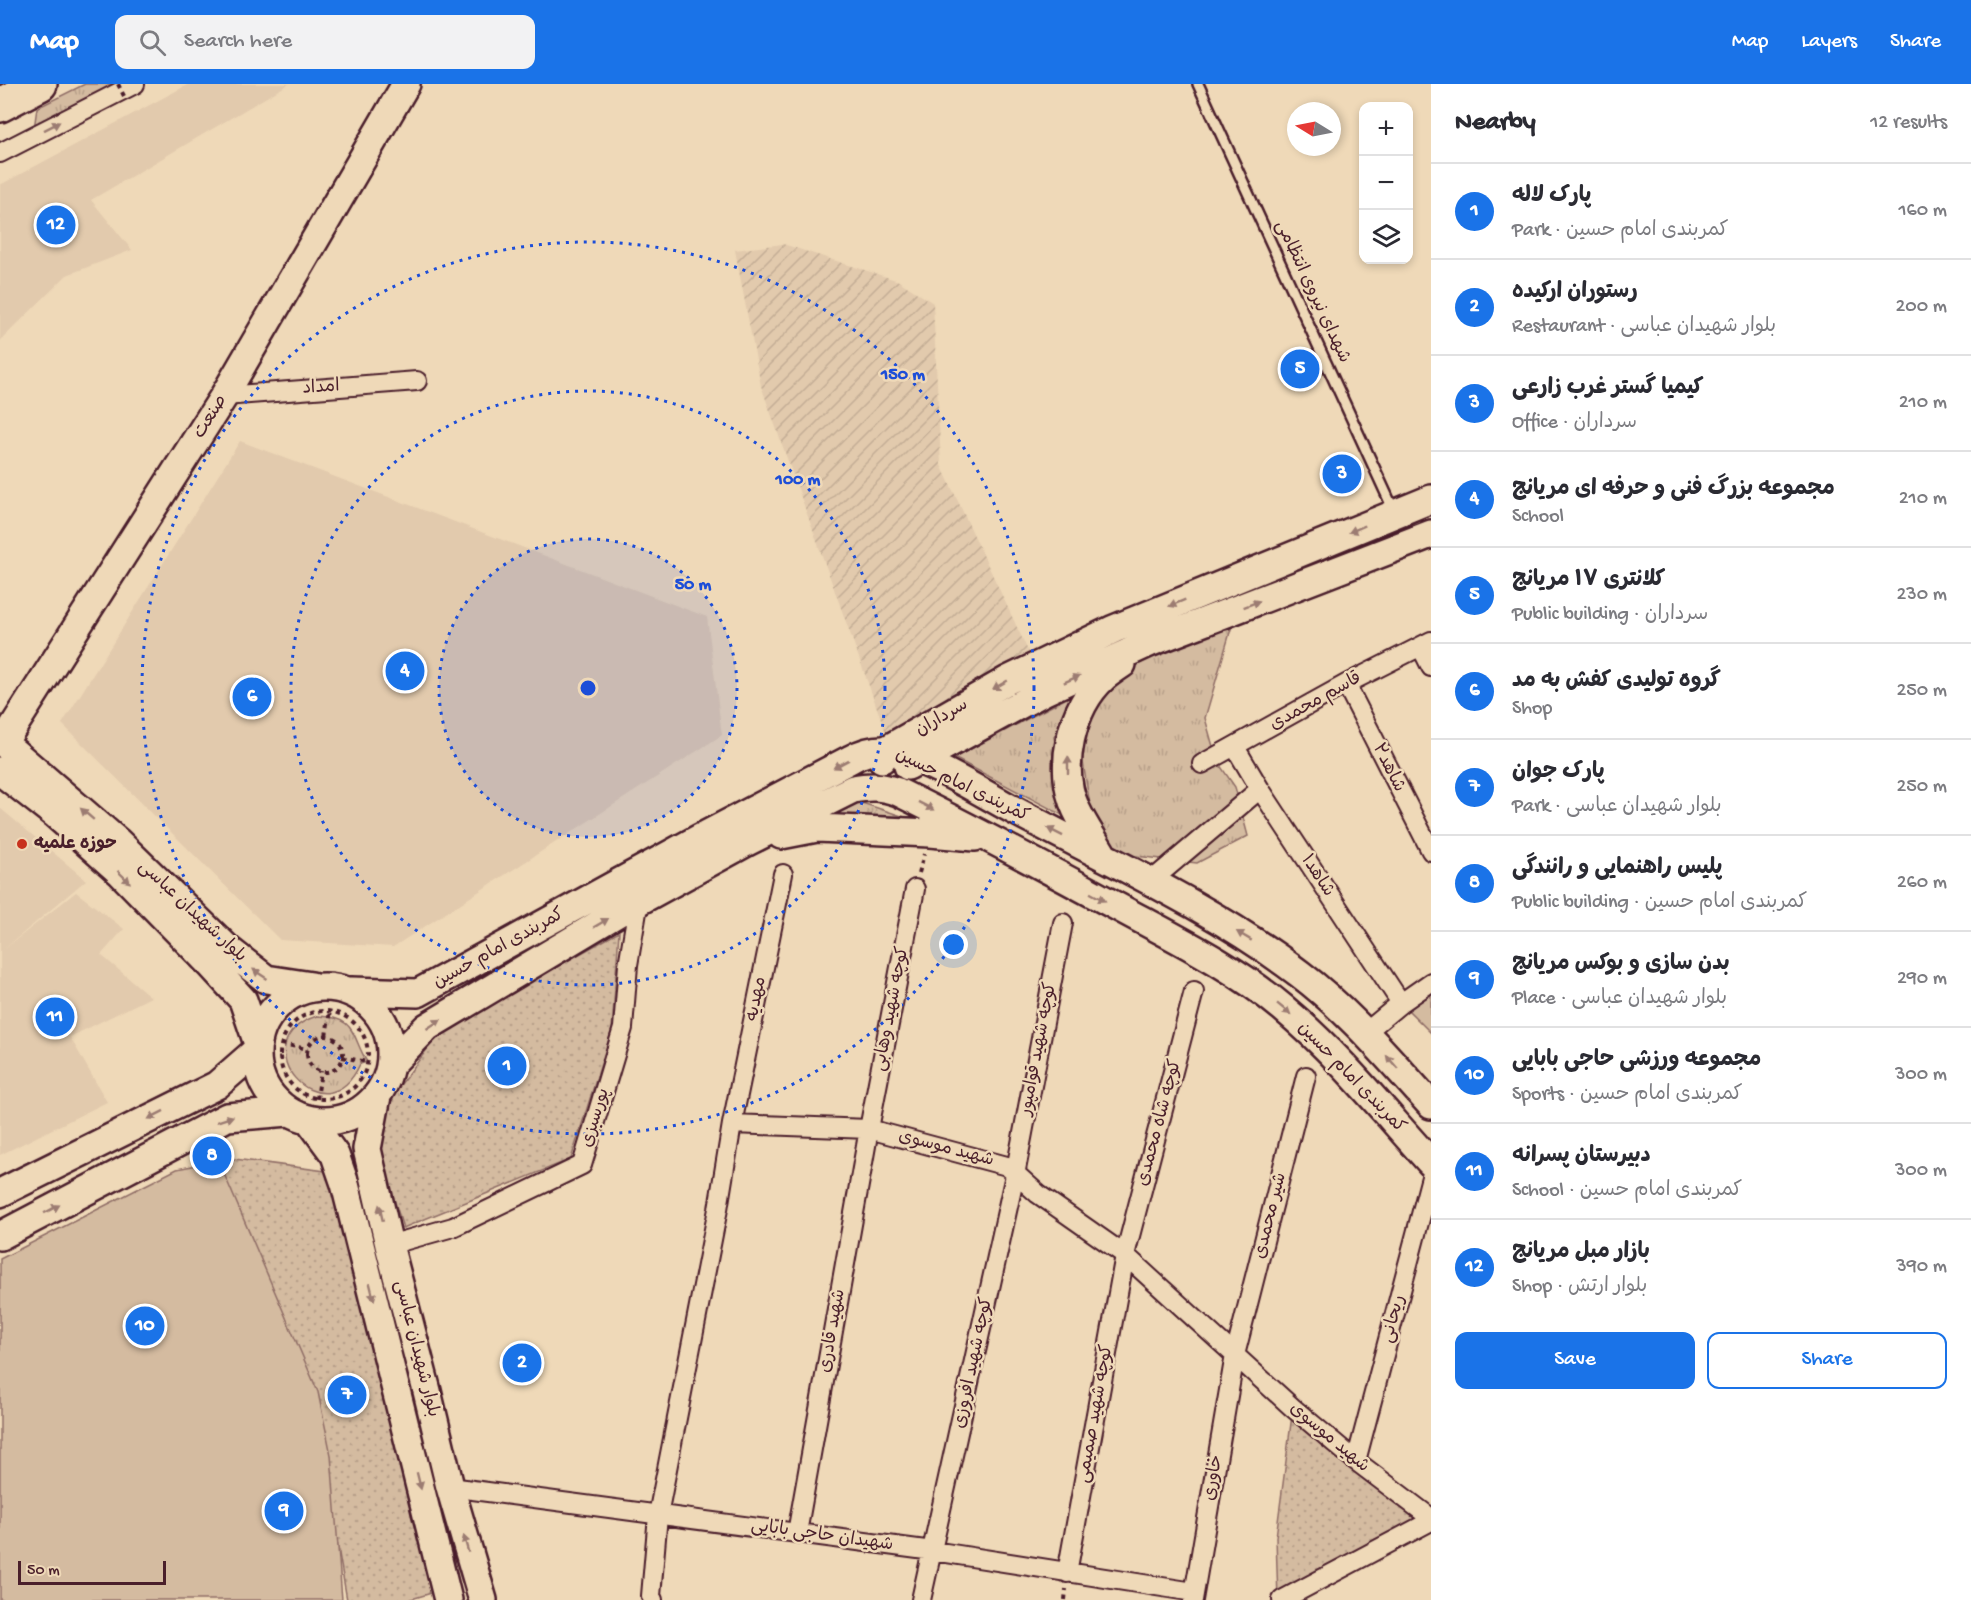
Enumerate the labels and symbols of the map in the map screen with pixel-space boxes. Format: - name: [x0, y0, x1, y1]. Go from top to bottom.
- north arrow: [1287, 102, 1341, 156]
- one-way arrow: [43, 122, 61, 132]
- pin: 12: [36, 202, 76, 248]
- street label: شهدای نیروی انتظامی: [1270, 217, 1354, 367]
- pin: 5: [1280, 346, 1320, 392]
- text: 150 m: [880, 365, 925, 386]
- street label: امداد: [302, 376, 340, 400]
- street label: صنعت: [190, 391, 232, 443]
- pin: 3: [1322, 452, 1362, 496]
- text: 100 m: [775, 470, 821, 491]
- one-way arrow: [1349, 524, 1366, 533]
- text: 50 m: [675, 575, 712, 596]
- one-way arrow: [1243, 598, 1261, 608]
- one-way arrow: [1168, 599, 1186, 608]
- pin: 4: [386, 648, 424, 694]
- street label: قاسم محمدی: [1267, 668, 1366, 737]
- pin: 6: [232, 674, 272, 720]
- one-way arrow: [1063, 674, 1080, 683]
- centre of rings: [578, 678, 598, 698]
- one-way arrow: [992, 679, 1008, 690]
- street label: سرداران: [912, 695, 972, 741]
- street label: شاهد۲: [1367, 740, 1409, 796]
- street label: کمربندی امام حسین: [891, 744, 1033, 829]
- one-way arrow: [1063, 756, 1073, 775]
- one-way arrow: [832, 759, 849, 769]
- one-way arrow: [917, 801, 934, 810]
- one-way arrow: [79, 807, 94, 821]
- one-way arrow: [1046, 827, 1064, 837]
- place label: حوزه علمیه: [34, 834, 117, 855]
- marker: حوزه علمیه: [15, 837, 29, 851]
- street label: شاهد۱: [1296, 851, 1338, 901]
- street label: بلوار شهیدان عباسی: [134, 857, 250, 967]
- one-way arrow: [117, 870, 132, 884]
- one-way arrow: [1090, 892, 1107, 902]
- street label: کمربندی امام حسین: [430, 904, 569, 995]
- one-way arrow: [593, 918, 610, 928]
- your location: [939, 930, 968, 959]
- one-way arrow: [1236, 930, 1252, 941]
- street label: کوچه شهید وهابی: [870, 945, 914, 1073]
- one-way arrow: [253, 968, 269, 980]
- street label: مهدیه: [742, 975, 772, 1023]
- street label: کوچه شهید قوامپور: [1015, 981, 1062, 1119]
- pin: 11: [36, 994, 74, 1040]
- one-way arrow: [1276, 1002, 1291, 1015]
- one-way arrow: [426, 1018, 442, 1029]
- street label: کمربندی امام حسین: [1292, 1018, 1410, 1139]
- pin: 1: [488, 1044, 526, 1088]
- one-way arrow: [1385, 1054, 1399, 1069]
- street label: کوچه شاه محمدی: [1133, 1057, 1187, 1189]
- street label: پورسبزی: [577, 1086, 615, 1150]
- one-way arrow: [147, 1111, 164, 1120]
- one-way arrow: [216, 1114, 234, 1124]
- street label: شهید موسوی: [896, 1126, 996, 1172]
- pin: 8: [192, 1134, 232, 1178]
- street label: شیر محمدی: [1250, 1171, 1292, 1261]
- one-way arrow: [43, 1204, 60, 1213]
- one-way arrow: [376, 1204, 386, 1222]
- street label: بلوار شهیدان عباسی: [389, 1278, 443, 1420]
- one-way arrow: [368, 1283, 378, 1301]
- street label: شهید قادری: [815, 1287, 851, 1375]
- street label: ریحانی: [1378, 1293, 1410, 1345]
- street label: کوچه شهید افروزی: [950, 1295, 998, 1431]
- pin: 10: [126, 1304, 164, 1348]
- pin: 2: [502, 1340, 542, 1386]
- street label: کوچه شهید صمیمی: [1074, 1343, 1119, 1485]
- pin: 7: [328, 1372, 366, 1418]
- street label: شهید موسوی: [1285, 1398, 1373, 1478]
- street label: خاوری: [1200, 1454, 1228, 1502]
- one-way arrow: [414, 1472, 424, 1491]
- pin: 9: [264, 1488, 304, 1534]
- street label: شهیدان حاجی بابایی: [750, 1516, 894, 1556]
- one-way arrow: [461, 1535, 470, 1553]
- scale bar: [18, 1558, 166, 1586]

